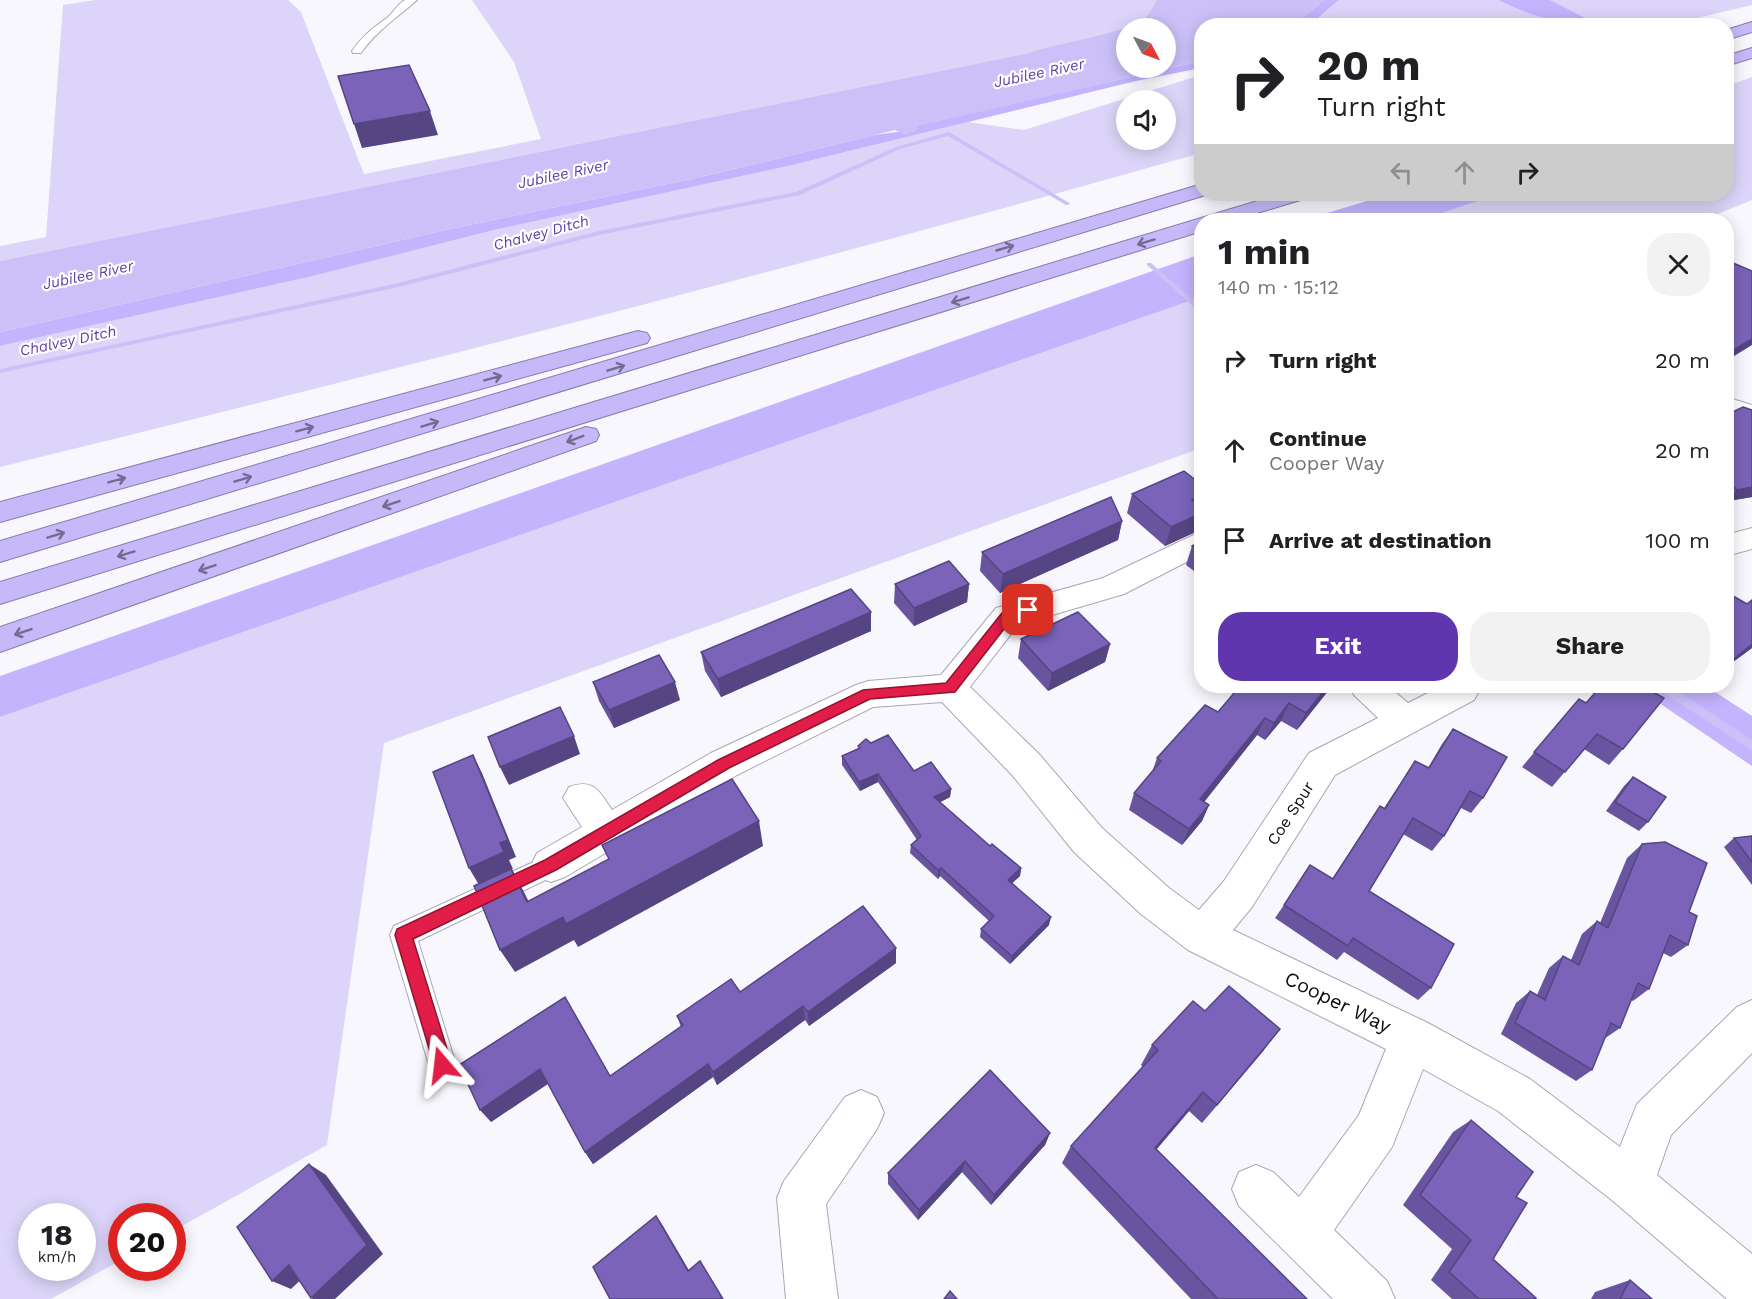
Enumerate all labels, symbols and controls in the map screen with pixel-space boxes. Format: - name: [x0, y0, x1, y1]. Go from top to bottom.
- north arrow: [1116, 18, 1176, 78]
- map controls: [1116, 18, 1176, 150]
- text: 20 m: [1317, 41, 1421, 90]
- icon: right: [1218, 42, 1296, 120]
- water label: Jubilee River: [992, 54, 1087, 91]
- button: sound: [1116, 90, 1176, 150]
- text: Turn right: [1317, 91, 1446, 123]
- water label: Jubilee River: [516, 155, 611, 192]
- icon: left: [1385, 156, 1418, 189]
- icon: ahead: [1448, 156, 1481, 189]
- icon: right: [1511, 156, 1544, 189]
- water label: Chalvey Ditch: [491, 212, 591, 254]
- text: 1 min: [1218, 231, 1310, 273]
- button: close: [1647, 233, 1710, 296]
- one-way arrow: [1137, 237, 1156, 248]
- one-way arrow: [995, 242, 1014, 253]
- water label: Jubilee River: [41, 256, 136, 293]
- text: 140 m · 15:12: [1218, 275, 1339, 299]
- one-way arrow: [950, 295, 969, 306]
- water label: Chalvey Ditch: [18, 322, 118, 360]
- icon: right: [1218, 344, 1251, 377]
- text: Turn right: [1269, 348, 1376, 373]
- text: 20 m: [1655, 348, 1710, 373]
- one-way arrow: [606, 361, 625, 372]
- one-way arrow: [484, 371, 503, 383]
- one-way arrow: [420, 417, 439, 428]
- one-way arrow: [295, 423, 314, 434]
- text: Continue: [1269, 426, 1367, 451]
- one-way arrow: [566, 434, 585, 445]
- icon: ahead: [1218, 434, 1251, 467]
- text: 20 m: [1655, 438, 1710, 463]
- text: Cooper Way: [1269, 451, 1384, 475]
- one-way arrow: [233, 473, 252, 484]
- one-way arrow: [107, 474, 126, 486]
- one-way arrow: [382, 499, 401, 510]
- icon: arrive: [1218, 524, 1251, 557]
- text: Arrive at destination: [1269, 528, 1492, 553]
- text: 100 m: [1646, 528, 1710, 553]
- one-way arrow: [46, 529, 65, 540]
- one-way arrow: [117, 549, 136, 560]
- one-way arrow: [198, 564, 217, 575]
- pin: [1002, 584, 1053, 635]
- icon: arrive: [1011, 593, 1044, 626]
- button: Exit: [1218, 612, 1458, 681]
- button: Share: [1470, 612, 1710, 681]
- one-way arrow: [14, 628, 32, 639]
- street label: Coe Spur: [1263, 778, 1318, 849]
- street label: Cooper Way: [1281, 966, 1396, 1038]
- position arrow: [410, 1033, 474, 1097]
- speed limit sign: 20: [108, 1203, 186, 1281]
- text: 18: [41, 1217, 73, 1252]
- text: km/h: [38, 1248, 76, 1266]

